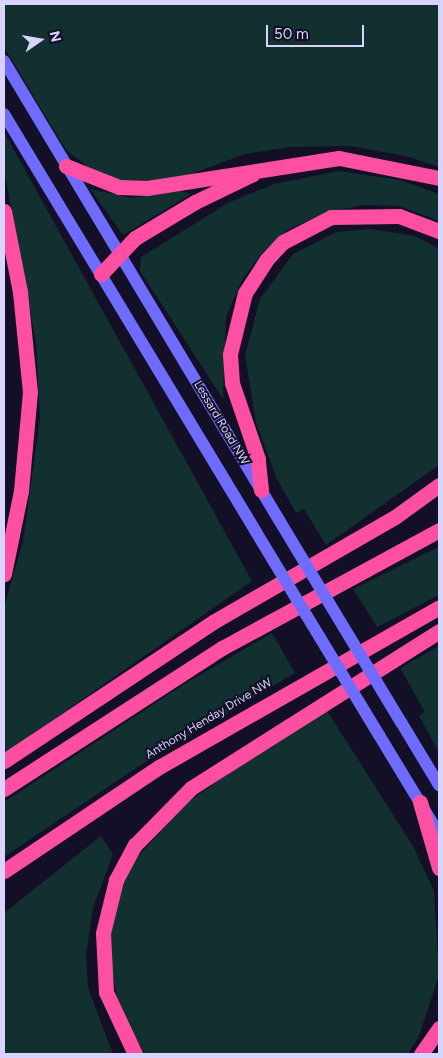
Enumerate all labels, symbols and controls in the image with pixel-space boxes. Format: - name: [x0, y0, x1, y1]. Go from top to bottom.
- north arrow: [15, 15, 65, 65]
- scale bar: [268, 15, 366, 47]
- text: 50 m: [274, 25, 309, 43]
- text: N: [46, 29, 65, 44]
- street label: Lessard Road NW: [190, 378, 252, 468]
- street label: Anthony Henday Drive NW: [143, 675, 275, 763]

